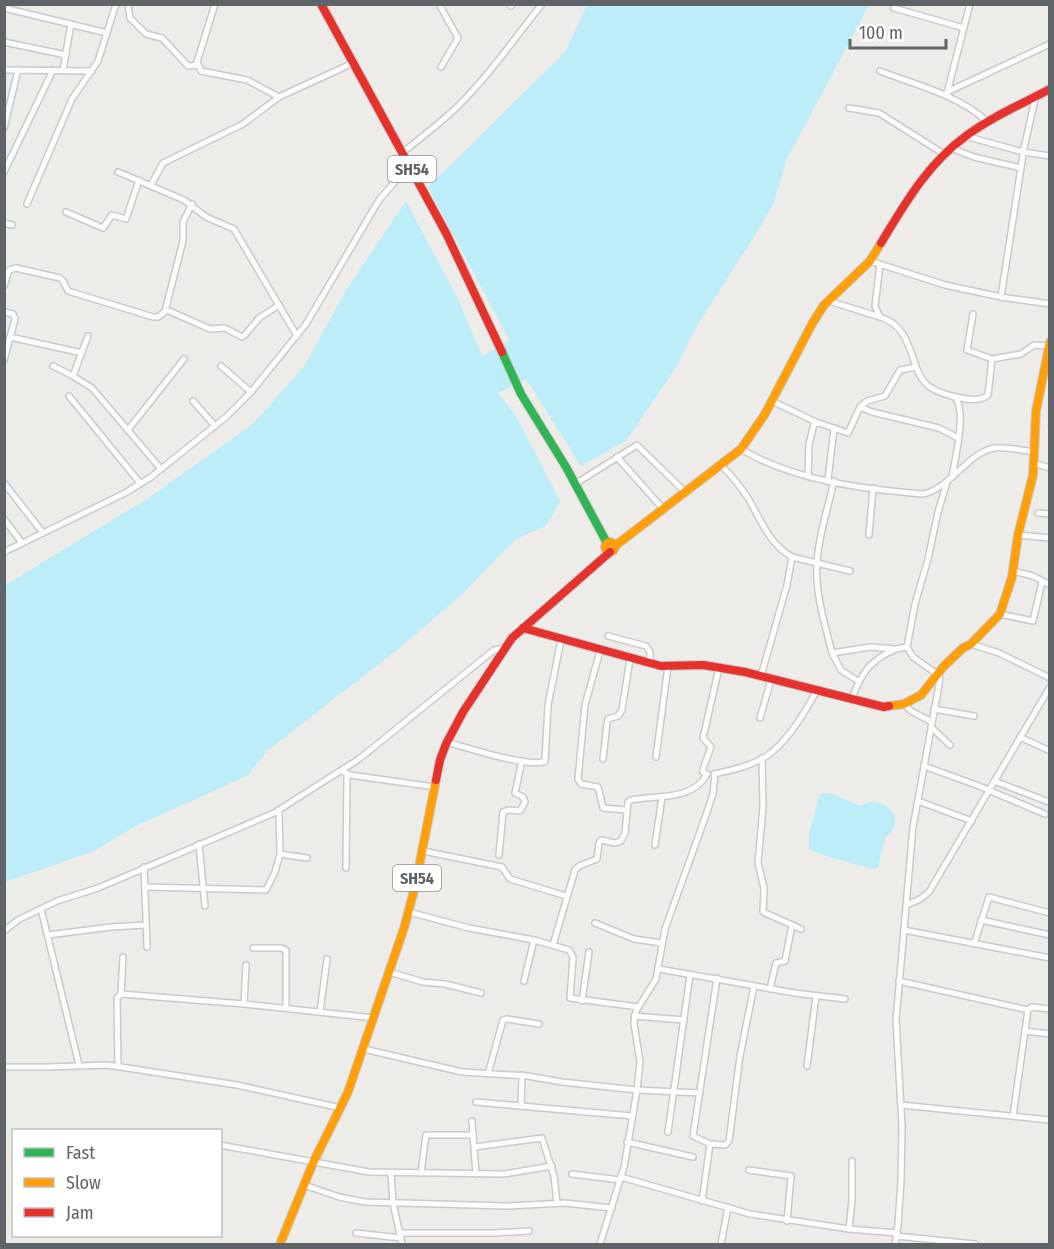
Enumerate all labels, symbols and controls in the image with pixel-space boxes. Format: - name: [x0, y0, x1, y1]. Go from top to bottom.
- scale bar: [850, 12, 946, 50]
- text: 100 m: [859, 22, 903, 44]
- road number: SH54: [388, 156, 436, 182]
- road number: SH54: [393, 865, 441, 891]
- legend: [12, 1129, 222, 1237]
- text: Fast: [66, 1142, 95, 1164]
- text: Slow: [66, 1172, 101, 1194]
- text: Jam: [66, 1202, 94, 1224]

